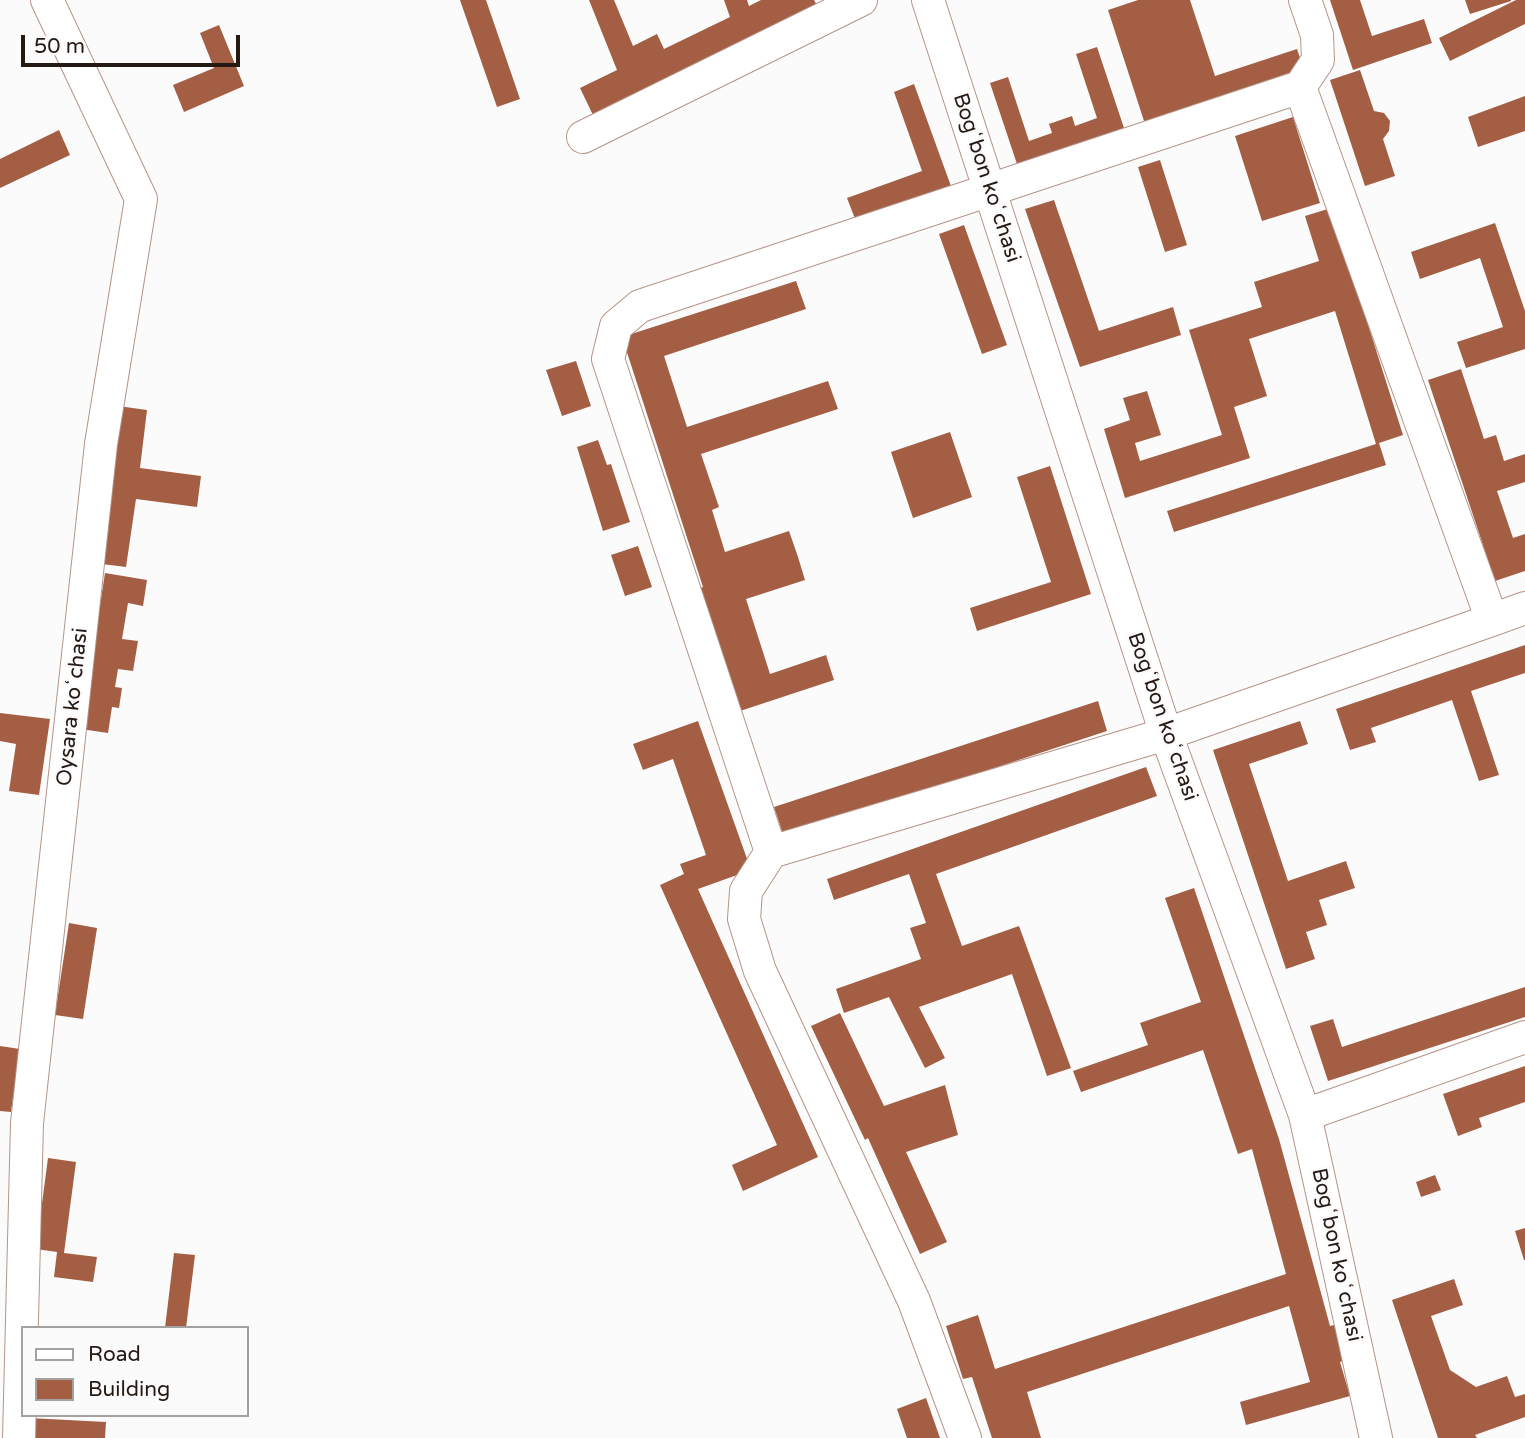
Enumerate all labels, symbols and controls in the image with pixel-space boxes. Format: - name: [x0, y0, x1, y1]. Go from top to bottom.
- scale bar: [24, 21, 243, 65]
- text: 50 m: [34, 34, 85, 59]
- street label: Bogʻbon koʻchasi: [947, 90, 1025, 266]
- street label: Oysara koʻchasi: [52, 627, 94, 787]
- street label: Bogʻbon koʻchasi: [1121, 629, 1203, 805]
- street label: Bogʻbon koʻchasi: [1305, 1166, 1367, 1344]
- legend: [21, 1326, 248, 1417]
- text: Road: [88, 1342, 141, 1367]
- text: Building: [88, 1377, 170, 1402]

